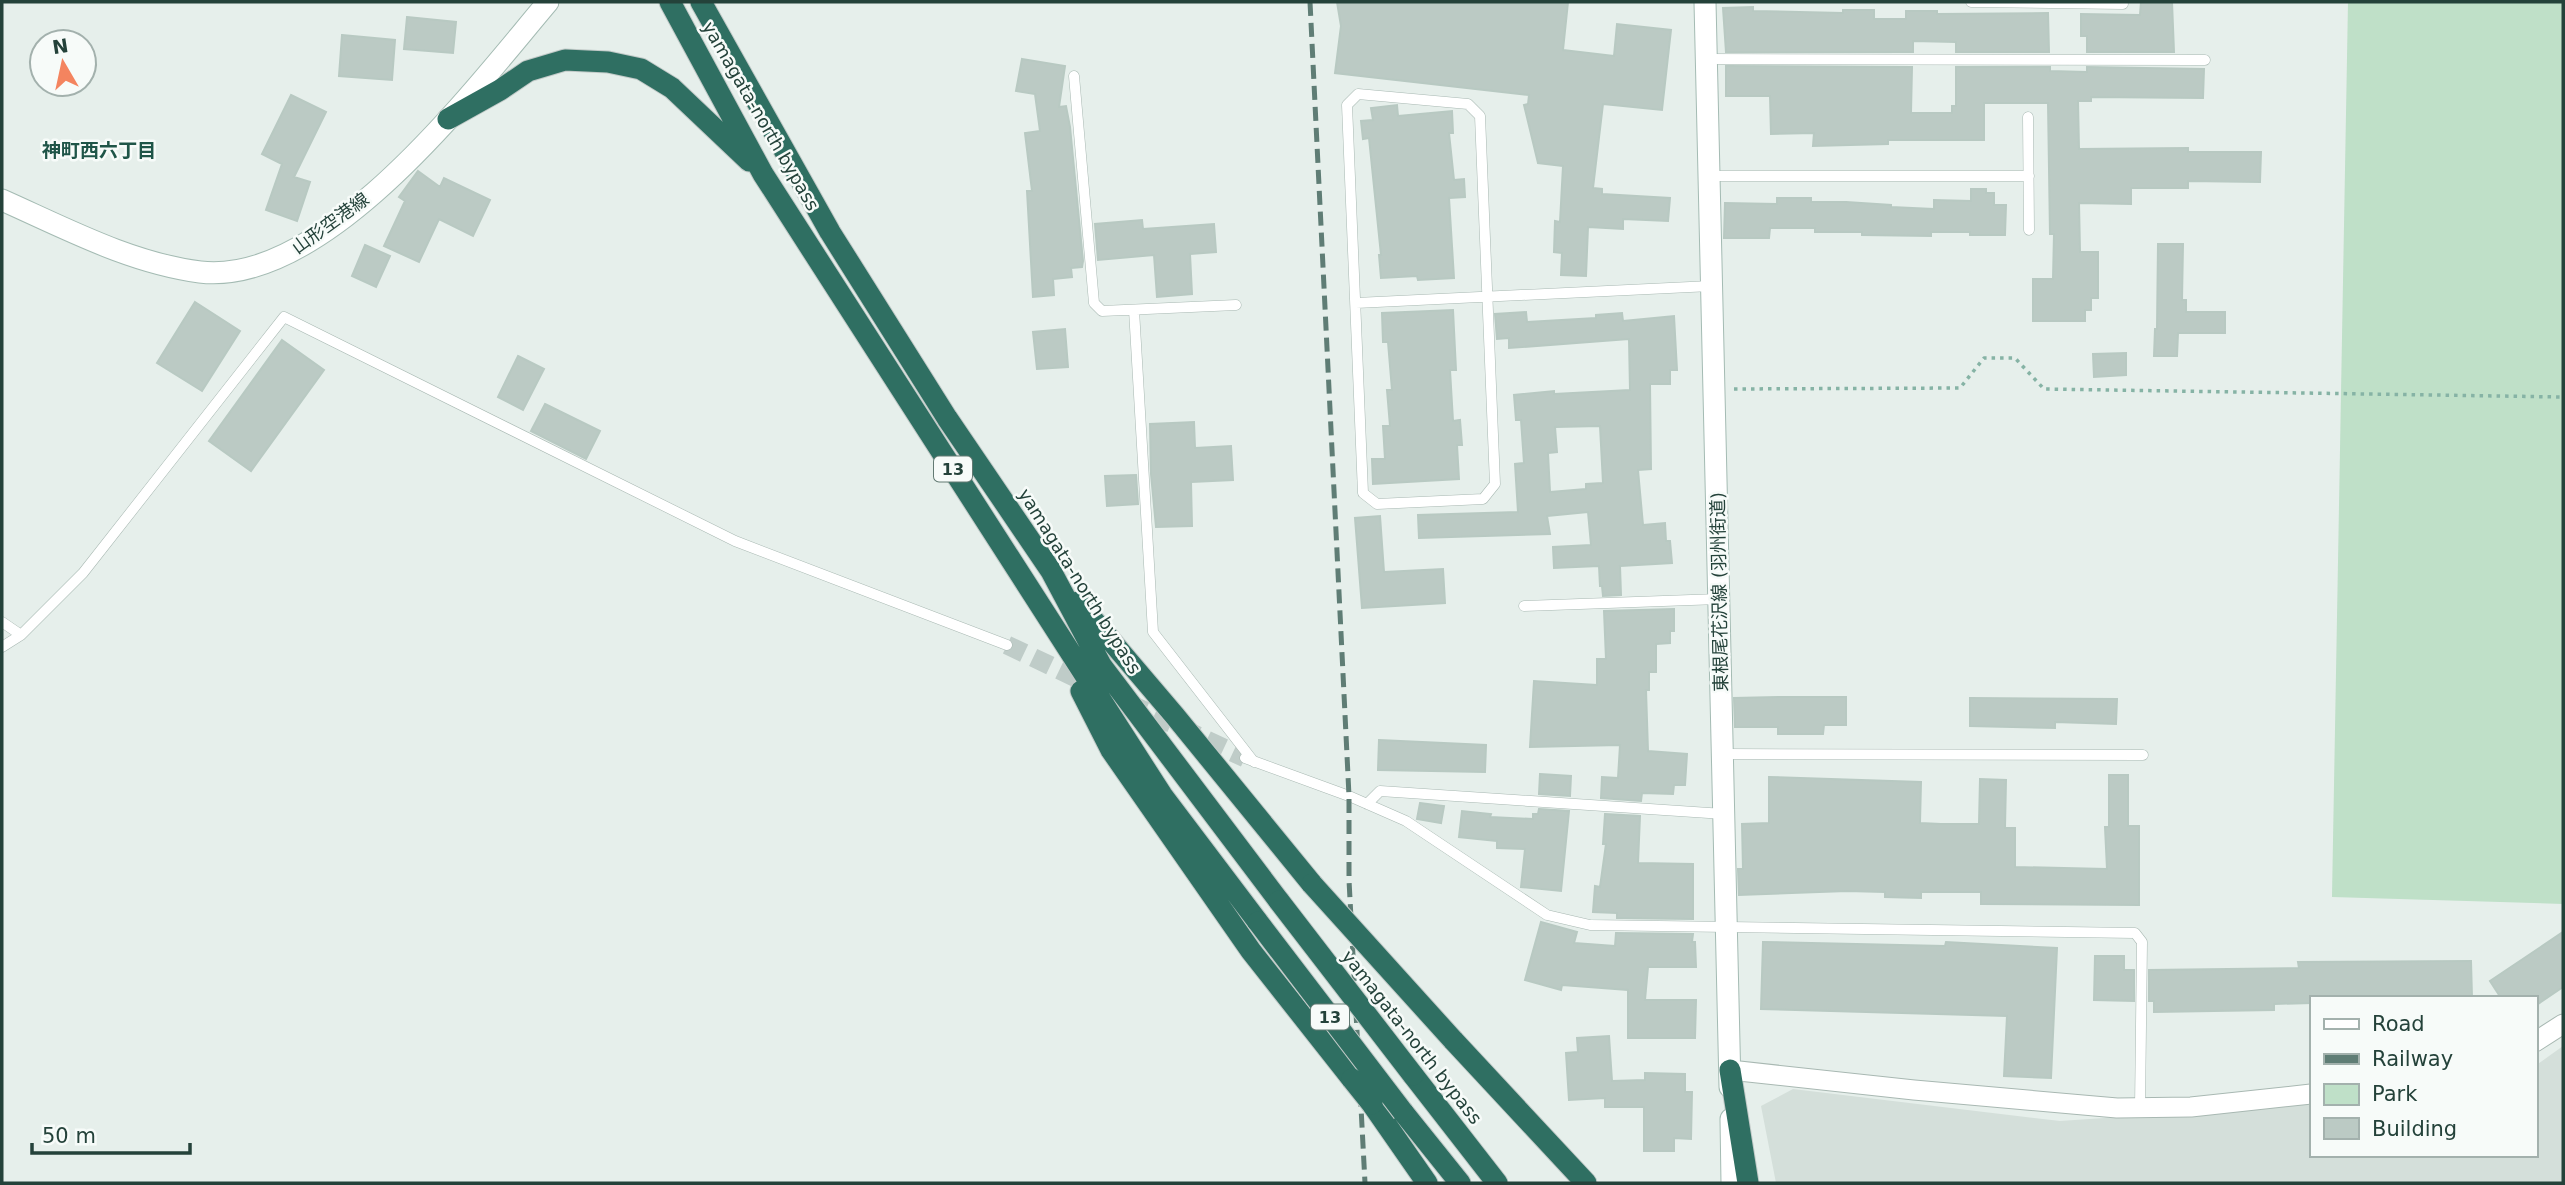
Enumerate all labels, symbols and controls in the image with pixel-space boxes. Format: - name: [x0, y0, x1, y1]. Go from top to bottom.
- street label: yamagata-north bypass: [698, 18, 824, 214]
- north arrow: [28, 28, 98, 98]
- text: N: [51, 34, 70, 58]
- district label: 神町西六丁目: [42, 139, 156, 161]
- street label: 山形空港線: [287, 188, 373, 258]
- road number: 13: [934, 456, 972, 482]
- street label: yamagata-north bypass: [1014, 484, 1146, 678]
- street label: 東根尾花沢線 (羽州街道): [1707, 492, 1731, 692]
- street label: yamagata-north bypass: [1338, 946, 1486, 1128]
- legend: [2310, 996, 2537, 1157]
- road number: 13: [1311, 1004, 1349, 1030]
- text: Road: [2372, 1012, 2425, 1036]
- text: Railway: [2372, 1047, 2453, 1071]
- text: Park: [2372, 1082, 2418, 1106]
- scale bar: [32, 1112, 189, 1156]
- text: Building: [2372, 1117, 2457, 1141]
- text: 50 m: [42, 1124, 96, 1148]

